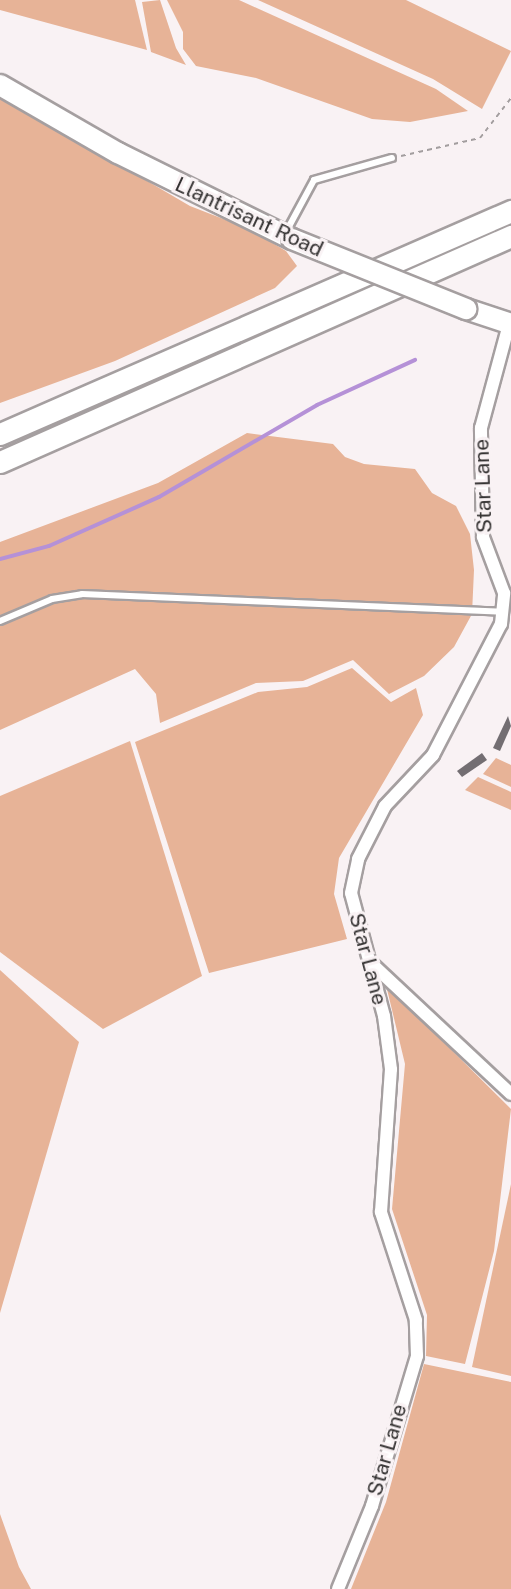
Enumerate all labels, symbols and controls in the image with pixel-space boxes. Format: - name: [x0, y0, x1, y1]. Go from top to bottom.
- street label: Llantrisant Road: [171, 172, 327, 262]
- street label: Star Lane: [469, 439, 497, 533]
- street label: Star Lane: [344, 910, 392, 1008]
- street label: Star Lane: [362, 1401, 412, 1499]

